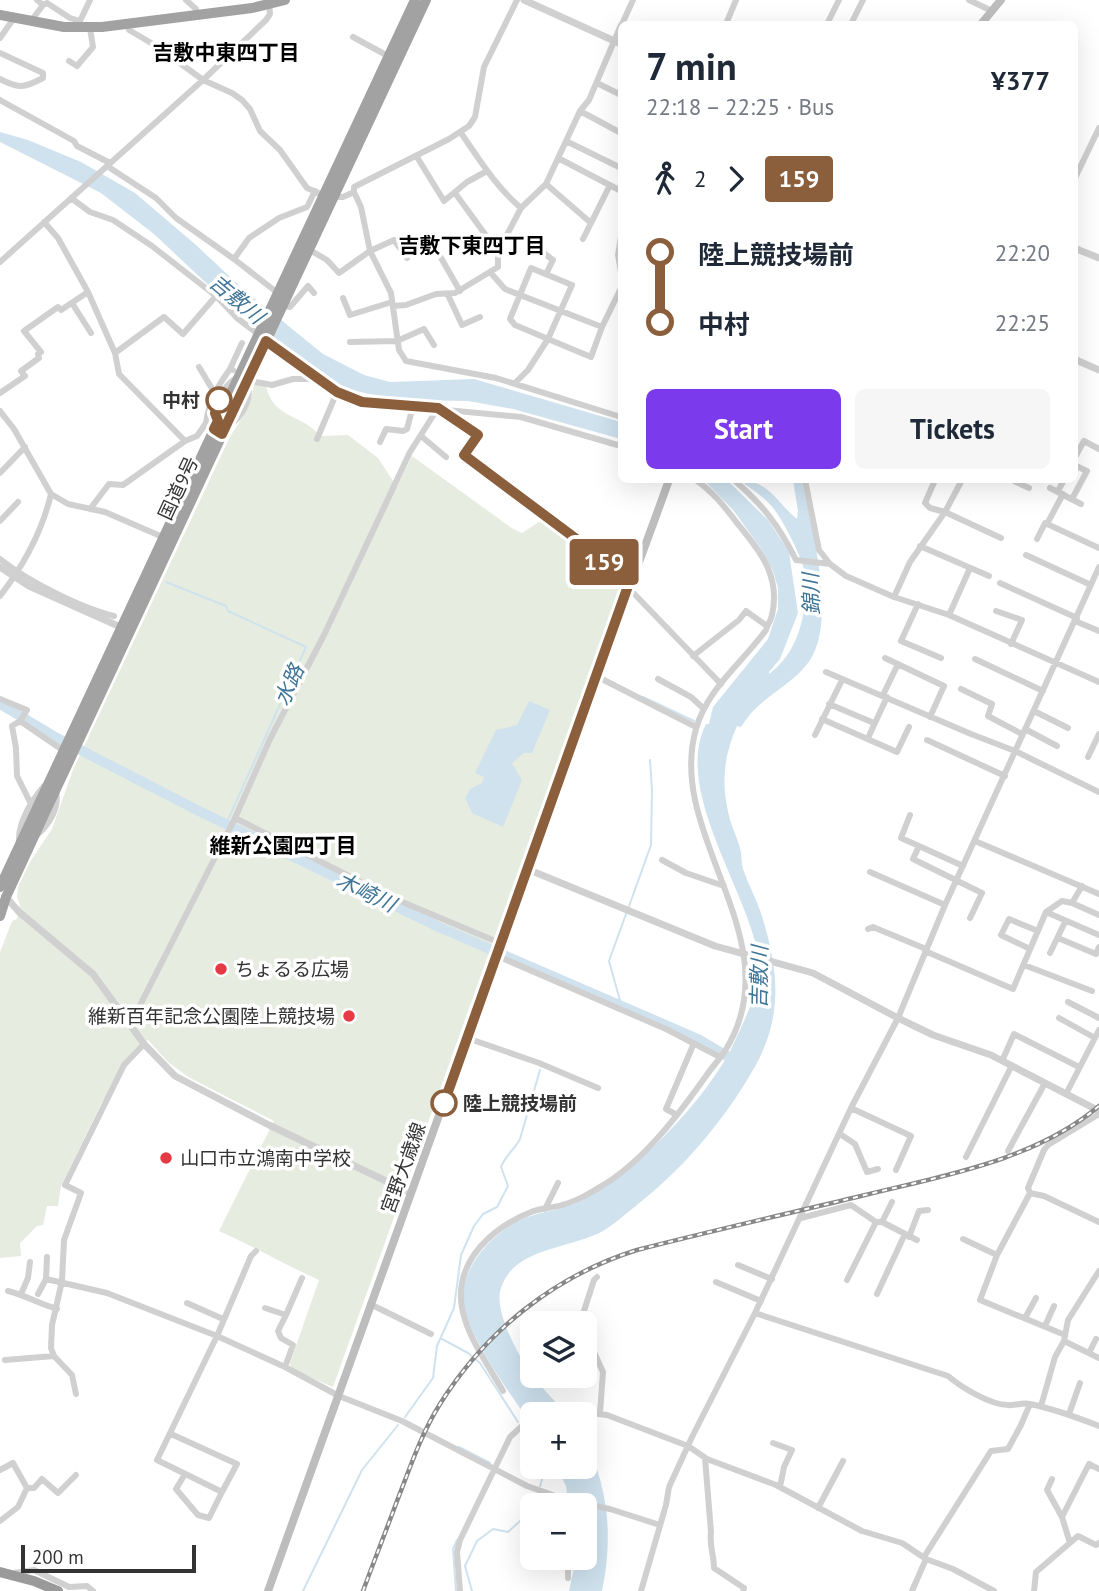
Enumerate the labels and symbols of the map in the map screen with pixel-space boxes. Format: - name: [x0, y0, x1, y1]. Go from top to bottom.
- district label: 吉敷中東四丁目: [153, 39, 300, 66]
- district label: 吉敷下東四丁目: [399, 232, 546, 259]
- water label: 吉敷川: [204, 268, 271, 331]
- marker: 中村: [206, 387, 232, 413]
- place label: 中村: [162, 388, 200, 412]
- street label: 国道9号: [153, 452, 203, 524]
- line badge: 159: [564, 539, 644, 585]
- water label: 錦川: [797, 571, 825, 615]
- water label: 水路: [268, 658, 311, 710]
- district label: 維新公園四丁目: [210, 832, 357, 859]
- water label: 木崎川: [332, 866, 402, 919]
- water label: 吉敷川: [745, 943, 773, 1009]
- place label: ちょるる広場: [235, 957, 349, 981]
- marker: ちょるる広場: [213, 961, 229, 977]
- place label: 維新百年記念公園陸上競技場: [88, 1004, 335, 1028]
- marker: 維新百年記念公園陸上競技場: [341, 1008, 357, 1024]
- marker: 陸上競技場前: [431, 1090, 457, 1116]
- place label: 陸上競技場前: [463, 1091, 577, 1115]
- street label: 宮野大歳線: [375, 1119, 431, 1217]
- place label: 山口市立鴻南中学校: [180, 1146, 351, 1170]
- marker: 山口市立鴻南中学校: [158, 1150, 174, 1166]
- scale bar: [21, 1542, 196, 1574]

